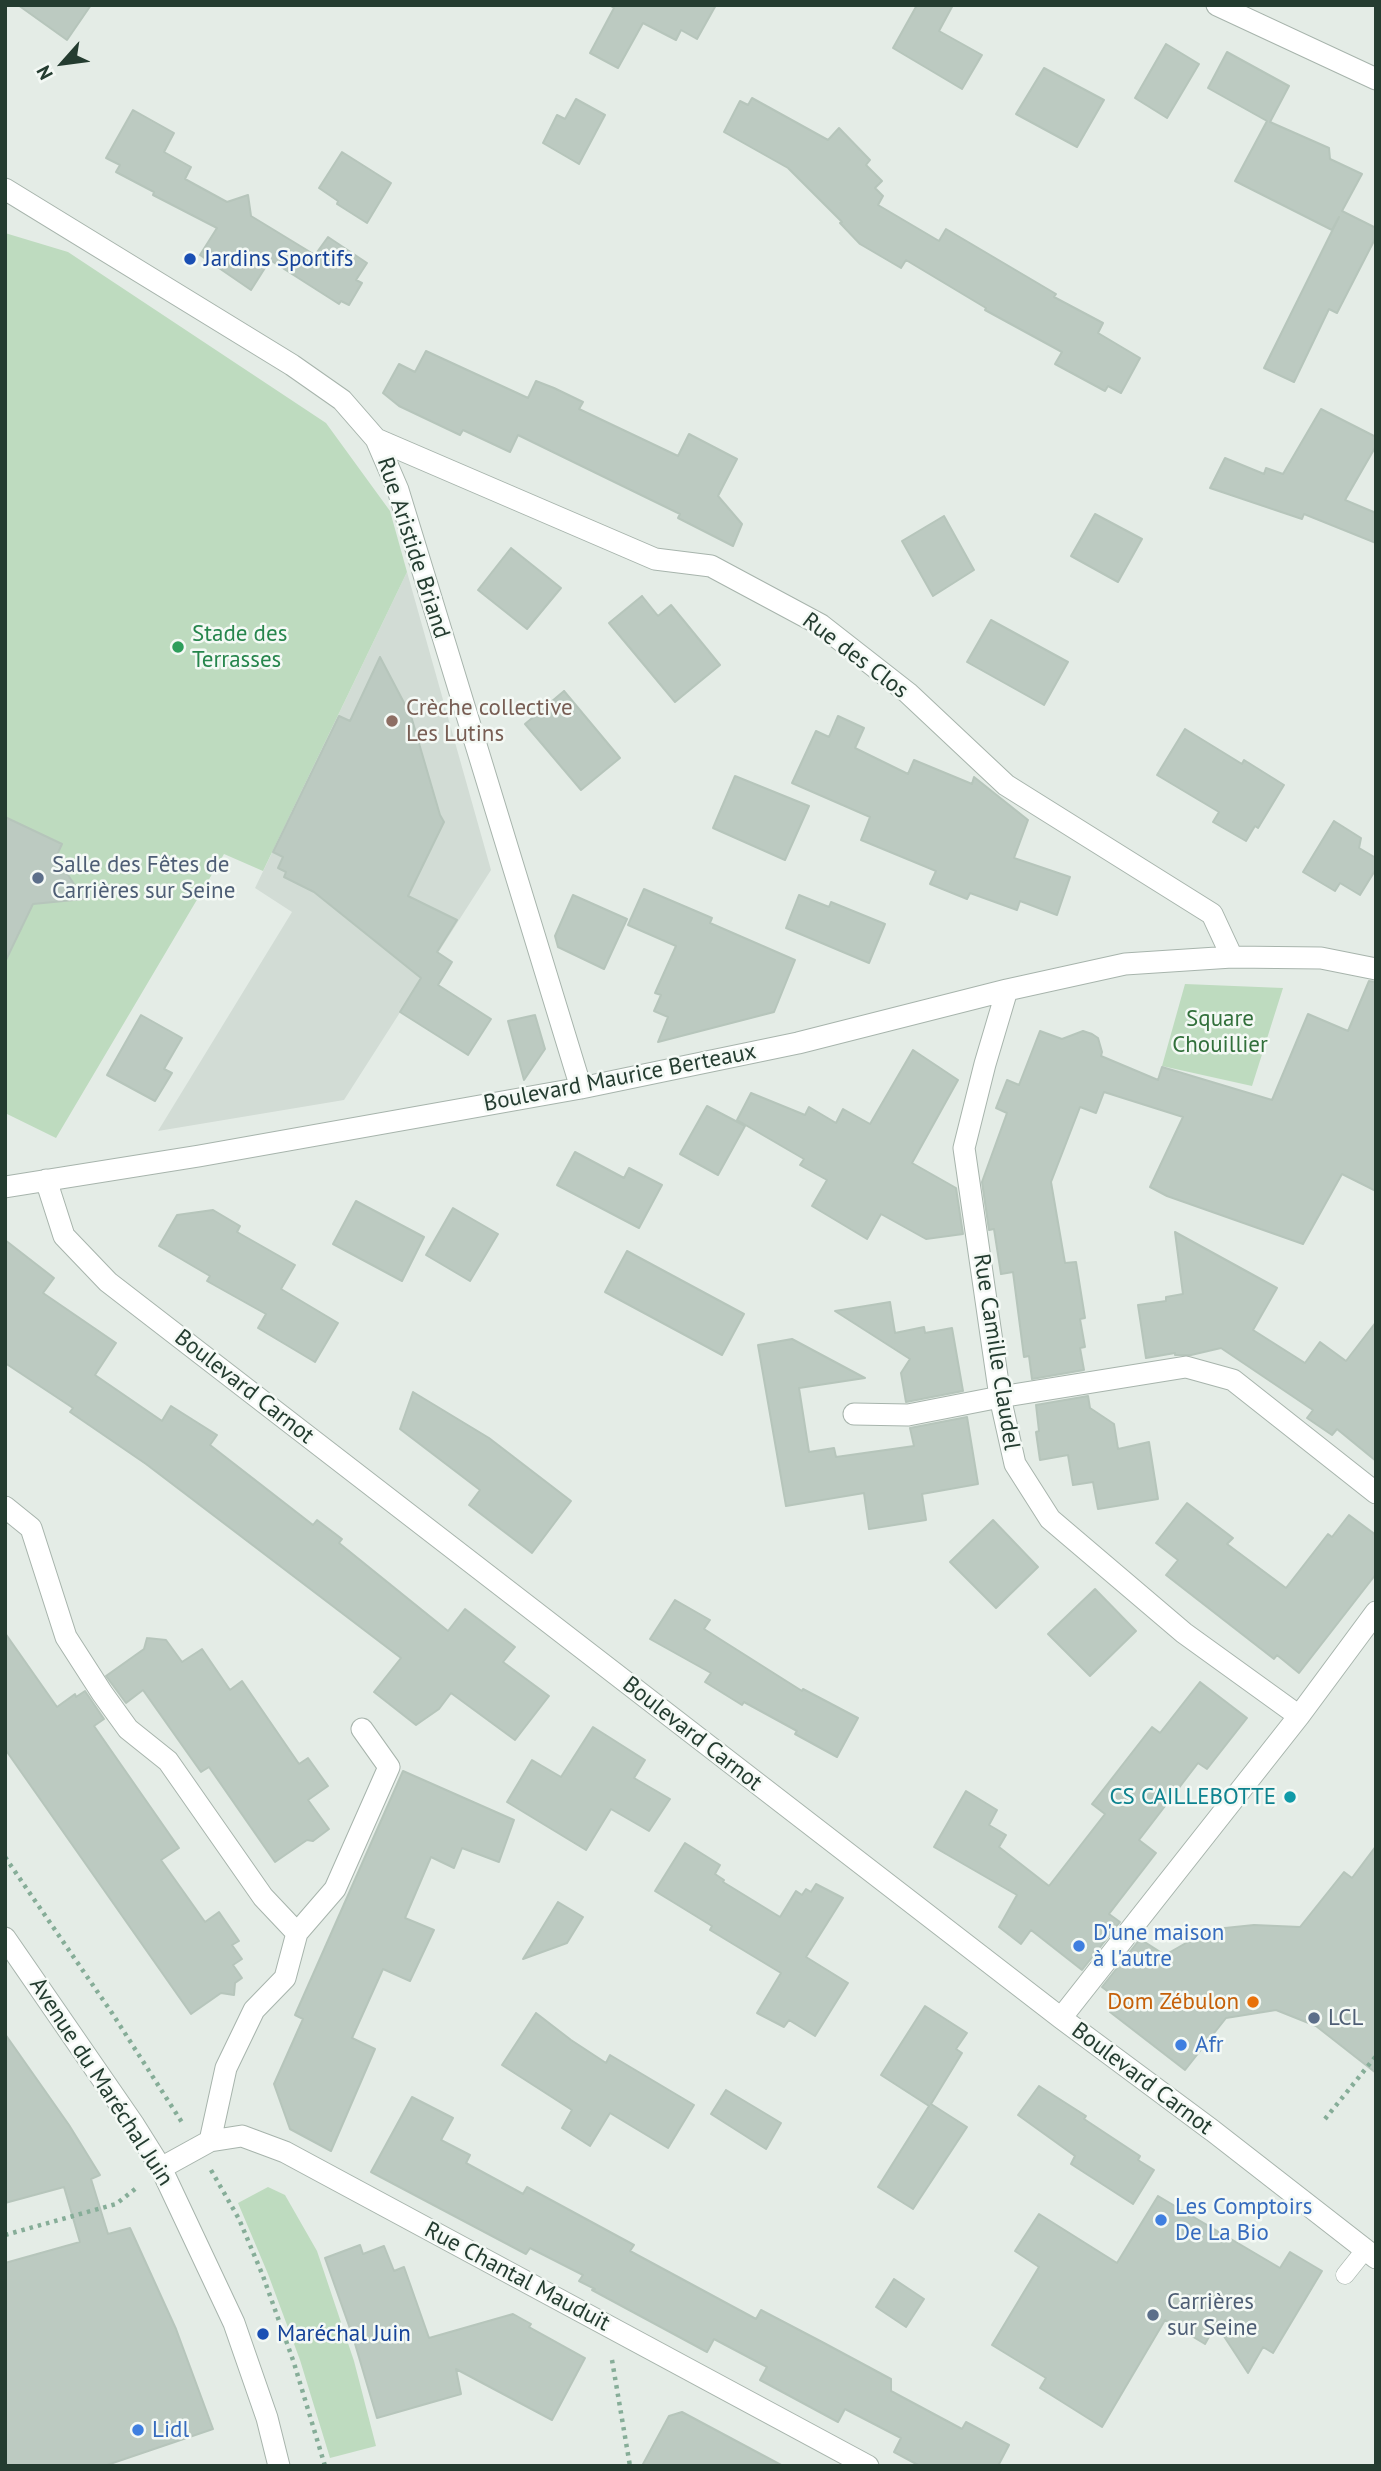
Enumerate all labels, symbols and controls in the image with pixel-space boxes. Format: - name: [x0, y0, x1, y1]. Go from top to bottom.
- north arrow: [28, 28, 98, 98]
- text: N: [31, 62, 58, 84]
- place label: Jardins Sportifs: [204, 245, 353, 273]
- marker: Jardins Sportifs: [182, 251, 198, 267]
- street label: Rue Aristide Briand: [371, 454, 455, 642]
- street label: Rue des Clos: [797, 607, 913, 705]
- place label: Stade des Terrasses: [192, 620, 287, 674]
- marker: Stade des Terrasses: [170, 639, 186, 655]
- place label: Crèche collective Les Lutins: [406, 694, 573, 748]
- marker: Crèche collective Les Lutins: [384, 713, 400, 729]
- place label: Salle des Fêtes de Carrières sur Seine: [52, 851, 235, 905]
- marker: Salle des Fêtes de Carrières sur Seine: [30, 870, 46, 886]
- park label: Square Chouillier: [1172, 1005, 1268, 1059]
- street label: Boulevard Maurice Berteaux: [481, 1038, 759, 1118]
- street label: Rue Camille Claudel: [967, 1252, 1025, 1452]
- street label: Boulevard Carnot: [169, 1324, 319, 1450]
- street label: Boulevard Carnot: [617, 1671, 767, 1797]
- place label: CS CAILLEBOTTE: [1109, 1783, 1276, 1811]
- marker: CS CAILLEBOTTE: [1282, 1789, 1298, 1805]
- place label: D'une maison à l'autre: [1093, 1919, 1224, 1973]
- marker: D'une maison à l'autre: [1071, 1938, 1087, 1954]
- street label: Avenue du Maréchal Juin: [23, 1973, 179, 2191]
- place label: Dom Zébulon: [1107, 1988, 1239, 2016]
- marker: Dom Zébulon: [1245, 1994, 1261, 2010]
- place label: LCL: [1328, 2004, 1363, 2032]
- marker: LCL: [1306, 2010, 1322, 2026]
- street label: Boulevard Carnot: [1066, 2017, 1218, 2141]
- place label: Afr: [1195, 2031, 1224, 2059]
- marker: Afr: [1173, 2037, 1189, 2053]
- place label: Les Comptoirs De La Bio: [1175, 2193, 1312, 2247]
- marker: Les Comptoirs De La Bio: [1153, 2212, 1169, 2228]
- street label: Rue Chantal Mauduit: [420, 2216, 614, 2338]
- place label: Carrières sur Seine: [1167, 2288, 1257, 2342]
- marker: Carrières sur Seine: [1145, 2307, 1161, 2323]
- place label: Maréchal Juin: [277, 2320, 411, 2348]
- marker: Maréchal Juin: [255, 2326, 271, 2342]
- place label: Lidl: [152, 2416, 189, 2444]
- marker: Lidl: [130, 2422, 146, 2438]

